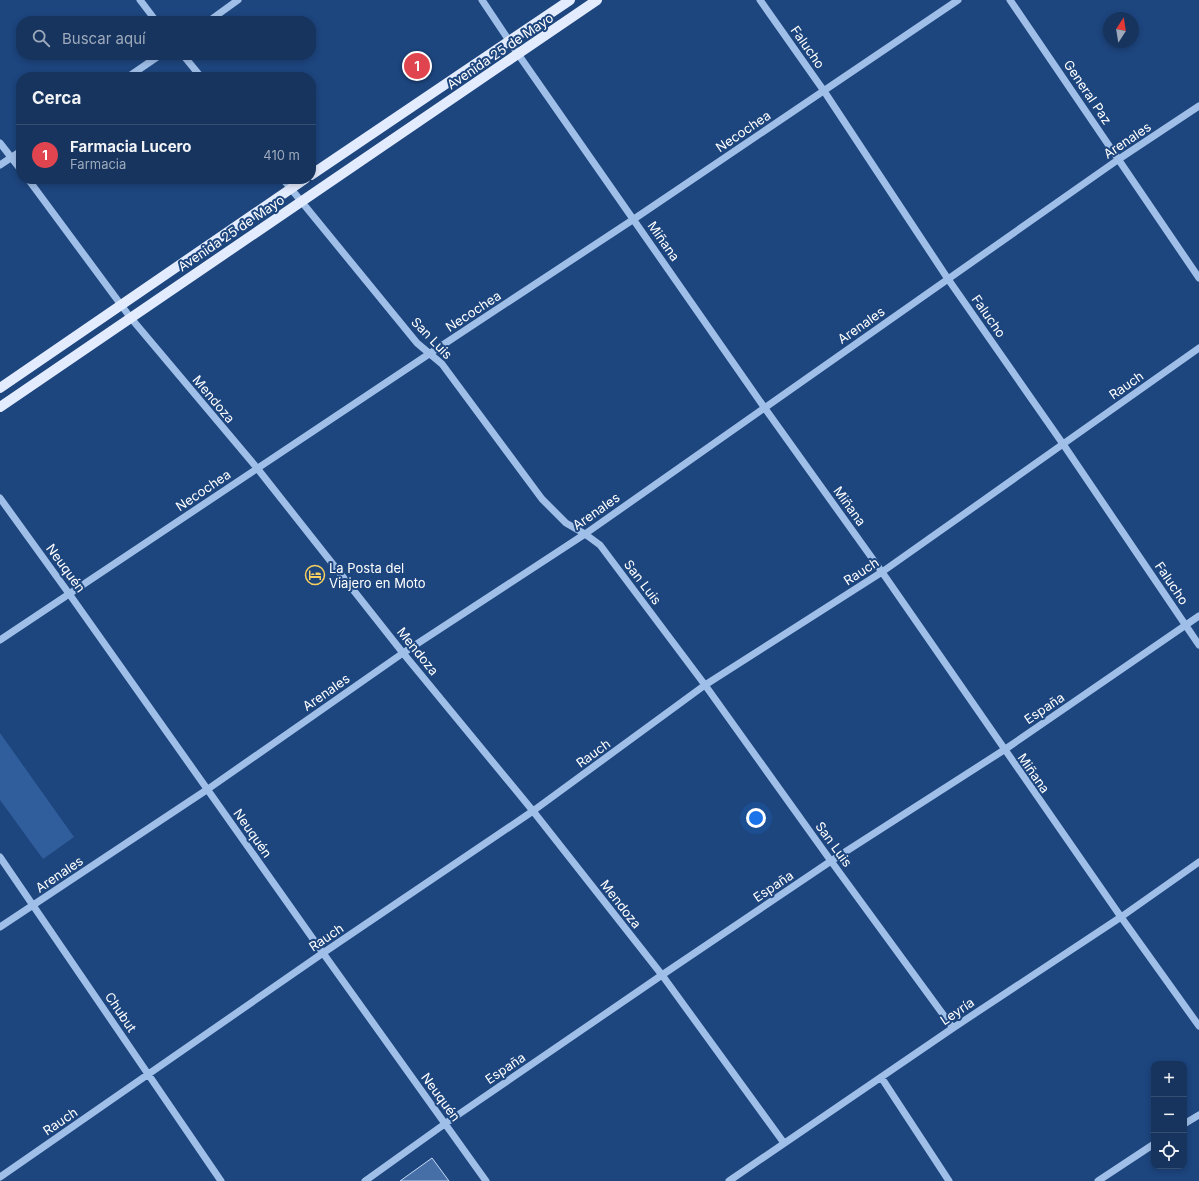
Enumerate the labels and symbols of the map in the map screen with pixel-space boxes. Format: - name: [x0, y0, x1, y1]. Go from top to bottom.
- street label: Avenida 25 de Mayo: [444, 9, 556, 93]
- north arrow: [1103, 12, 1139, 48]
- street label: Falucho: [788, 23, 829, 72]
- pin: 1: [404, 51, 430, 81]
- street label: General Paz: [1061, 57, 1115, 127]
- street label: Necochea: [713, 107, 773, 155]
- street label: Arenales: [1100, 118, 1154, 162]
- street label: Avenida 25 de Mayo: [175, 191, 287, 275]
- street label: Miñana: [645, 218, 683, 264]
- street label: Necochea: [442, 287, 504, 335]
- street label: Falucho: [969, 292, 1010, 341]
- street label: Arenales: [834, 303, 888, 347]
- street label: San Luis: [408, 314, 456, 362]
- street label: Rauch: [1106, 367, 1146, 403]
- street label: Mendoza: [190, 372, 238, 426]
- street label: Necochea: [173, 466, 233, 514]
- street label: Miñana: [830, 483, 870, 529]
- street label: Arenales: [569, 489, 623, 533]
- street label: Neuquén: [43, 541, 89, 595]
- street label: Rauch: [841, 554, 881, 588]
- street label: San Luis: [621, 556, 665, 608]
- street label: Falucho: [1152, 558, 1192, 608]
- place label: La Posta del Viajero en Moto: [329, 560, 426, 591]
- hotel icon: La Posta del Viajero en Moto: [304, 564, 326, 586]
- street label: Mendoza: [394, 624, 442, 678]
- street label: Arenales: [299, 670, 353, 714]
- street label: España: [1021, 689, 1067, 727]
- street label: Rauch: [573, 735, 613, 771]
- street label: Miñana: [1015, 750, 1053, 796]
- street label: Neuquén: [230, 805, 276, 861]
- your location: [746, 808, 766, 828]
- street label: San Luis: [812, 818, 856, 870]
- street label: Arenales: [32, 852, 86, 896]
- street label: España: [750, 867, 796, 905]
- street label: Mendoza: [597, 877, 645, 931]
- street label: Rauch: [306, 920, 346, 954]
- street label: Chubut: [102, 989, 140, 1035]
- street label: Leyría: [937, 994, 977, 1028]
- street label: España: [482, 1049, 528, 1087]
- street label: Neuquén: [418, 1070, 464, 1124]
- street label: Rauch: [40, 1104, 80, 1138]

